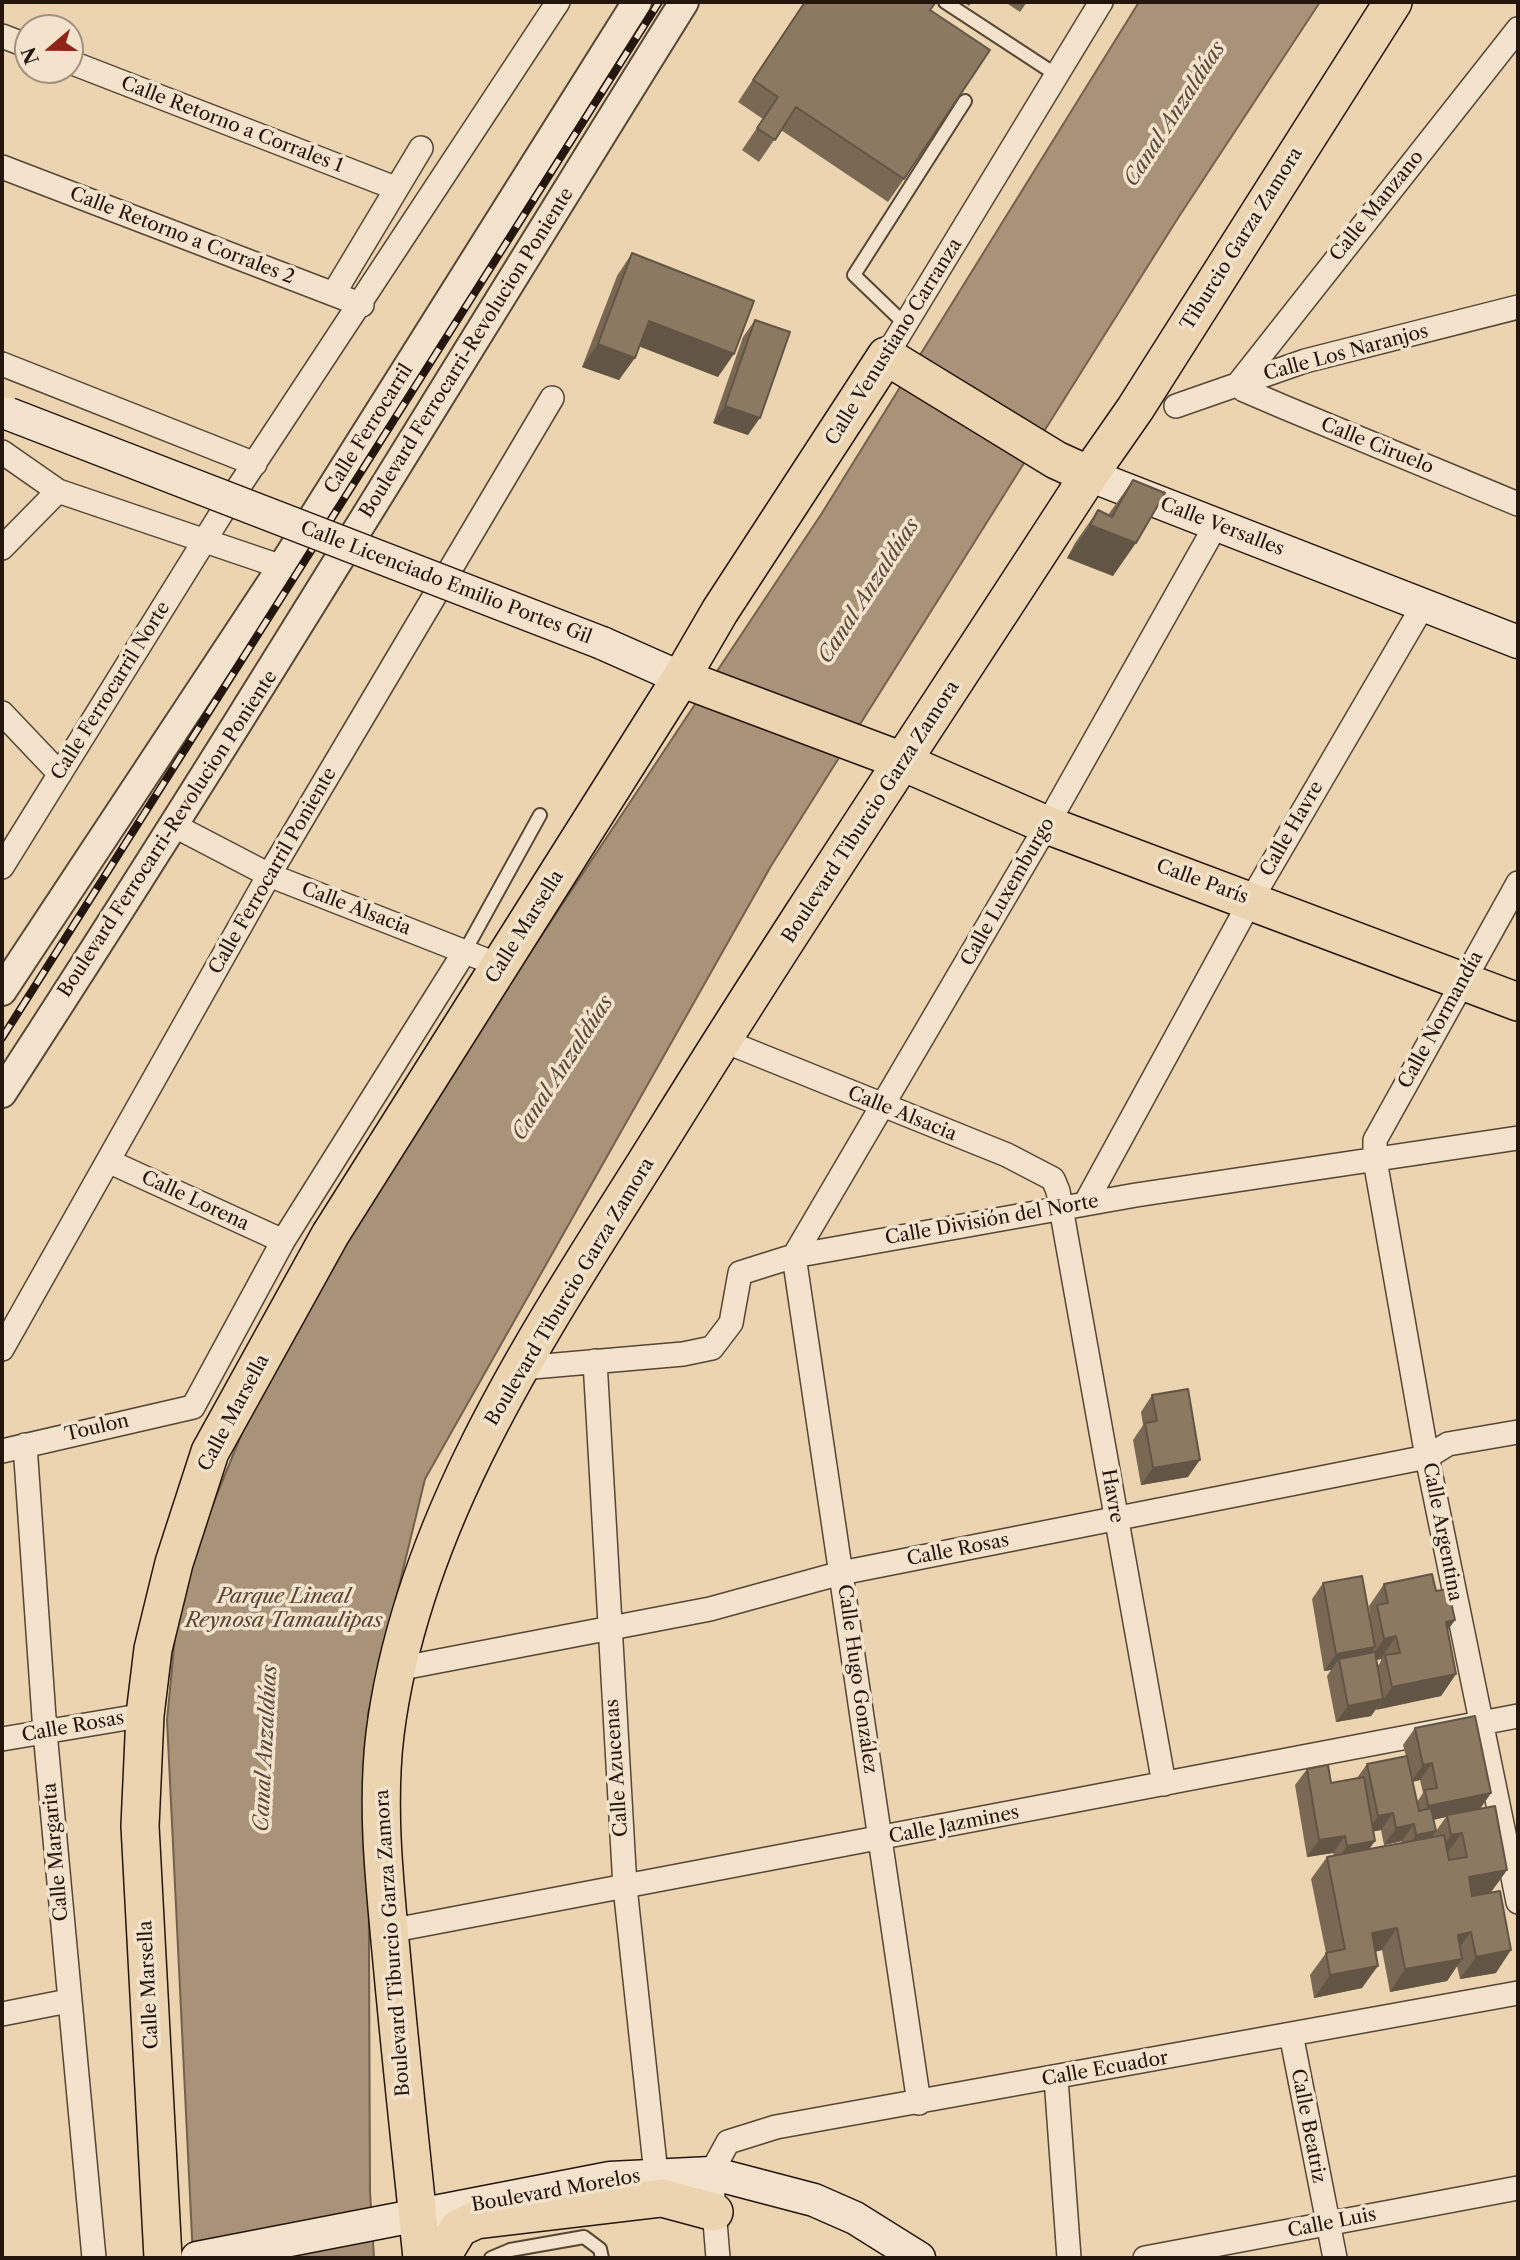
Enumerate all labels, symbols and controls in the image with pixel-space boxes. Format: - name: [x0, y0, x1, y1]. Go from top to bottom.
- north arrow: [14, 14, 84, 84]
- water label: Canal Anzaldúas: [1119, 37, 1231, 191]
- text: N: [17, 44, 44, 67]
- street label: Calle Retorno a Corrales 1: [118, 72, 346, 178]
- street label: Tiburcio Garza Zamora: [1176, 143, 1308, 335]
- street label: Calle Manzano: [1325, 146, 1429, 266]
- street label: Calle Retorno a Corrales 2: [66, 183, 298, 289]
- street label: Boulevard Ferrocarri-Revolucion Poniente: [355, 184, 579, 522]
- street label: Calle Venustiano Carranza: [821, 234, 967, 450]
- street label: Calle Los Naranjos: [1261, 320, 1431, 386]
- street label: Calle Ferrocarril: [320, 360, 418, 498]
- street label: Calle Ciruelo: [1317, 413, 1437, 479]
- street label: Calle Versalles: [1157, 493, 1287, 561]
- water label: Canal Anzaldúas: [813, 514, 925, 668]
- street label: Calle Licenciado Emilio Portes Gil: [297, 517, 595, 649]
- street label: Calle Ferrocarril Norte: [47, 598, 175, 784]
- street label: Boulevard Ferrocarri-Revolucion Poniente: [54, 666, 282, 1002]
- street label: Boulevard Tiburcio Garza Zamora: [778, 677, 964, 947]
- street label: Calle Ferrocarril Poniente: [204, 764, 342, 978]
- street label: Calle Havre: [1256, 777, 1328, 881]
- street label: Calle Luxemburgo: [956, 814, 1060, 970]
- street label: Calle París: [1153, 855, 1251, 909]
- street label: Calle Marsella: [481, 866, 569, 988]
- street label: Calle Alsacia: [298, 878, 414, 940]
- street label: Calle Normandía: [1394, 947, 1488, 1093]
- water label: Canal Anzaldúas: [507, 991, 619, 1145]
- street label: Calle Alsacia: [844, 1082, 960, 1146]
- street label: Boulevard Tiburcio Garza Zamora: [481, 1154, 659, 1430]
- street label: Calle Lorena: [138, 1166, 252, 1236]
- street label: Calle División del Norte: [883, 1190, 1101, 1250]
- street label: Calle Marsella: [194, 1351, 274, 1475]
- street label: Toulon: [63, 1410, 131, 1446]
- street label: Calle Argentina: [1417, 1461, 1467, 1603]
- street label: Havre: [1096, 1467, 1128, 1525]
- street label: Calle Rosas: [905, 1529, 1011, 1571]
- street label: Calle Hugo González: [832, 1583, 882, 1775]
- water label: Parque Lineal Reynosa Tamaulipas: [185, 1584, 383, 1634]
- water label: Canal Anzaldúas: [249, 1664, 283, 1832]
- street label: Calle Azucenas: [601, 1698, 633, 1838]
- street label: Calle Rosas: [20, 1707, 126, 1747]
- street label: Calle Margarita: [39, 1782, 73, 1922]
- street label: Boulevard Tiburcio Garza Zamora: [371, 1788, 415, 2098]
- street label: Calle Jazmines: [887, 1801, 1021, 1849]
- street label: Calle Marsella: [134, 1920, 164, 2050]
- street label: Calle Ecuador: [1040, 2047, 1170, 2091]
- street label: Calle Beatriz: [1286, 2067, 1330, 2185]
- street label: Boulevard Morelos: [470, 2165, 642, 2217]
- street label: Calle Luis: [1286, 2203, 1378, 2243]

